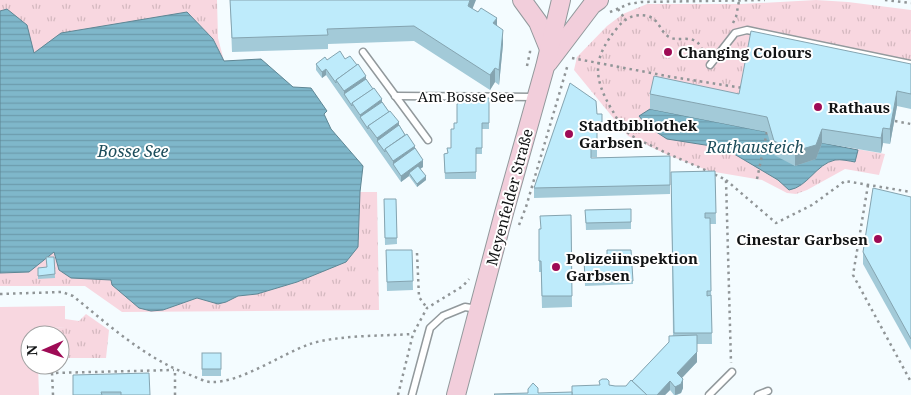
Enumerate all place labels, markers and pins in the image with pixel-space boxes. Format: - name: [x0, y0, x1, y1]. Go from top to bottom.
- place label: Changing Colours: [678, 42, 812, 62]
- marker: Changing Colours: [662, 46, 674, 58]
- place label: Rathaus: [828, 97, 890, 117]
- marker: Rathaus: [812, 101, 824, 113]
- place label: Stadtbibliothek Garbsen: [579, 115, 698, 152]
- marker: Stadtbibliothek Garbsen: [563, 128, 575, 140]
- place label: Cinestar Garbsen: [736, 229, 868, 249]
- marker: Cinestar Garbsen: [872, 233, 884, 245]
- place label: Polizeiinspektion Garbsen: [566, 248, 698, 285]
- marker: Polizeiinspektion Garbsen: [550, 261, 562, 273]

